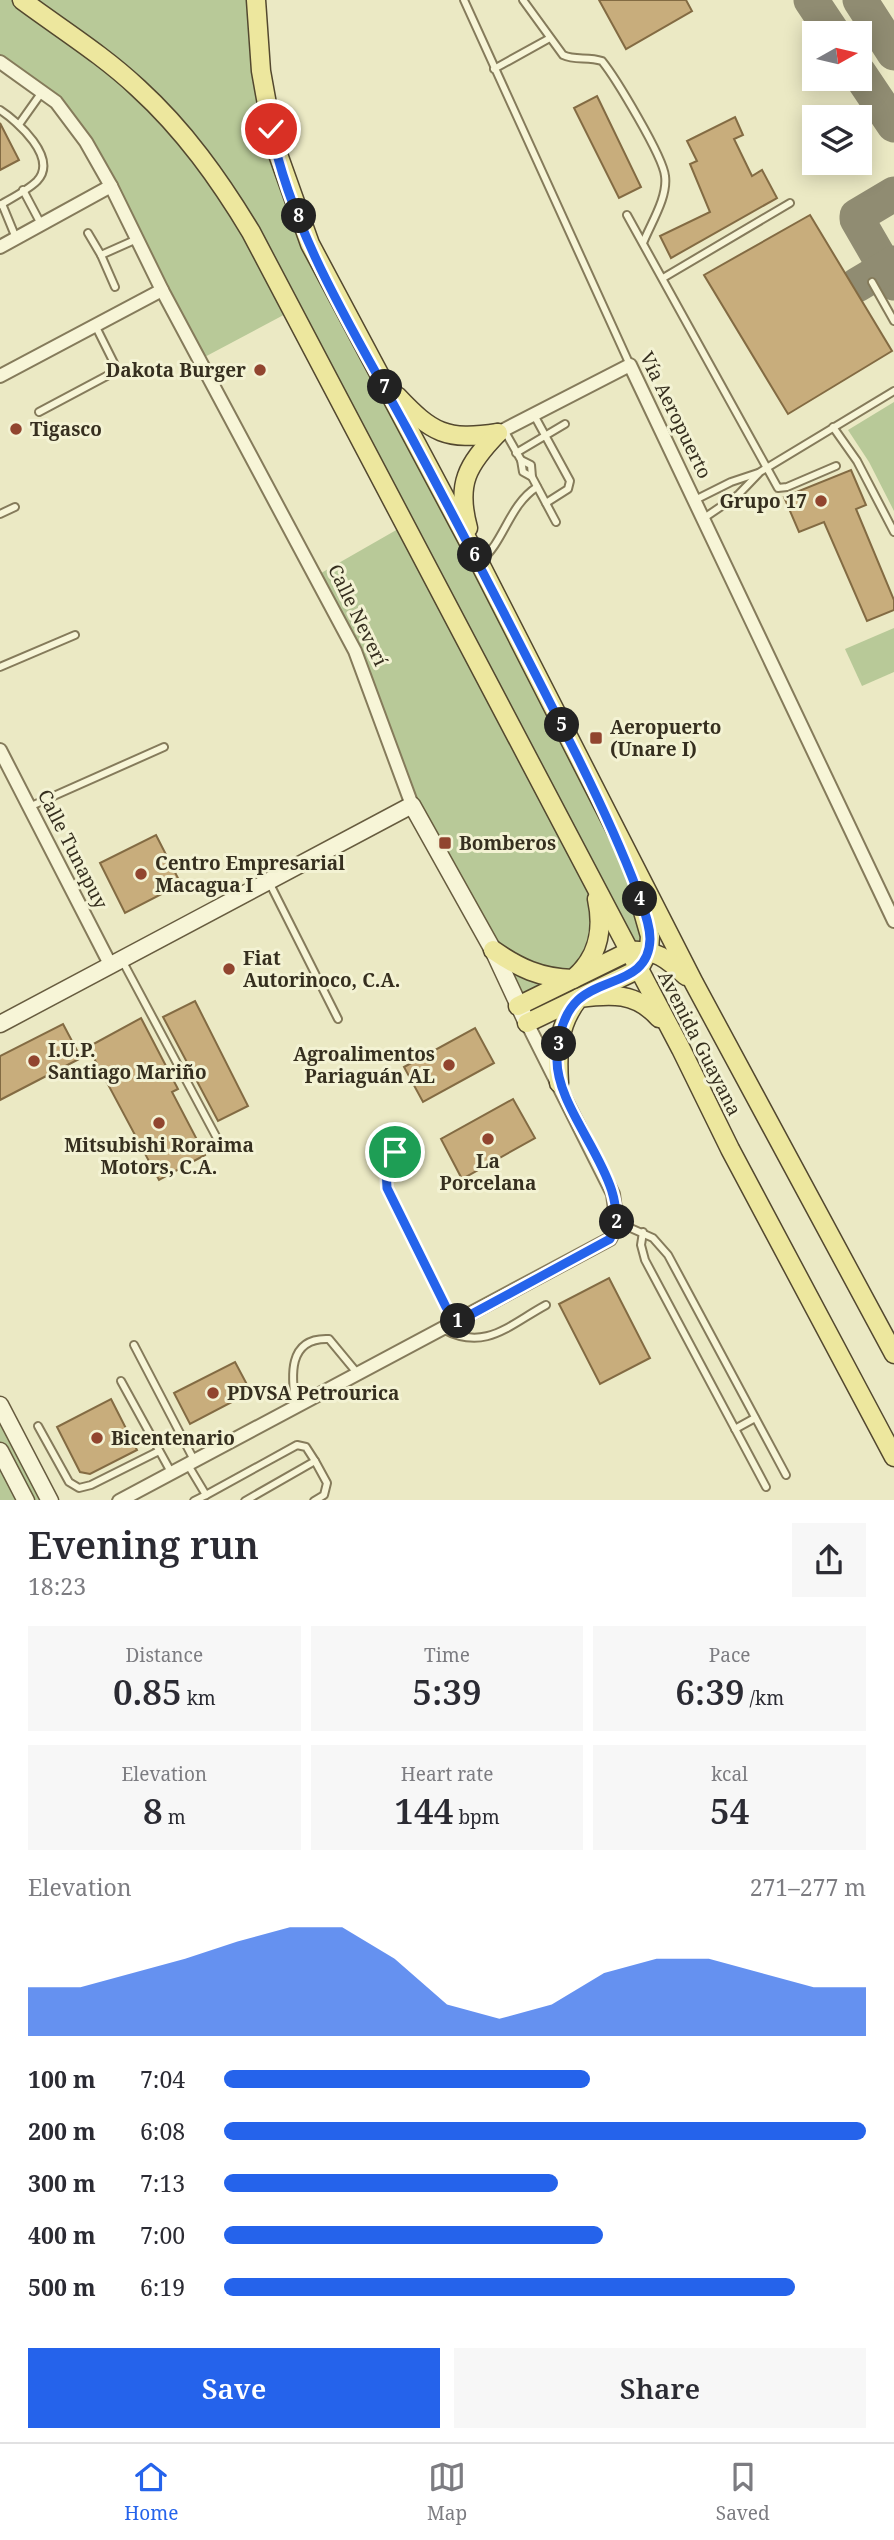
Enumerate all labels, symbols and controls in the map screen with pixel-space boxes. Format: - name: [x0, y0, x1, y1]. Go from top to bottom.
- north arrow: [802, 21, 872, 91]
- map controls: [802, 21, 872, 175]
- pin: [241, 99, 301, 159]
- button: layers: [802, 105, 872, 175]
- icon: check: [252, 110, 290, 148]
- pin: 8: [282, 198, 316, 234]
- text: 8: [293, 202, 304, 228]
- street label: Vía Aeropuerto: [634, 347, 718, 483]
- place label: Dakota Burger: [106, 357, 246, 383]
- marker: Dakota Burger: [252, 362, 268, 378]
- pin: 7: [368, 370, 402, 404]
- text: 7: [379, 373, 390, 399]
- place label: Tigasco: [30, 416, 102, 442]
- marker: Tigasco: [8, 421, 24, 437]
- place label: Grupo 17: [719, 488, 807, 514]
- marker: Grupo 17: [813, 493, 829, 509]
- pin: 6: [458, 538, 492, 572]
- text: 6: [469, 541, 480, 567]
- street label: Calle Neverí: [322, 560, 394, 670]
- pin: 5: [544, 708, 580, 742]
- text: 5: [556, 711, 567, 737]
- place label: Aeropuerto (Unare I): [610, 714, 722, 762]
- marker: Aeropuerto (Unare I): [588, 730, 604, 746]
- street label: Calle Tunapuy: [32, 785, 114, 913]
- place label: Bomberos: [459, 830, 556, 856]
- marker: Bomberos: [437, 835, 453, 851]
- place label: Centro Empresarial Macagua I: [155, 850, 345, 898]
- marker: Centro Empresarial Macagua I: [133, 866, 149, 882]
- pin: 4: [622, 881, 658, 916]
- text: 4: [634, 885, 645, 911]
- place label: Fiat Autorinoco, C.A.: [243, 945, 400, 993]
- marker: Fiat Autorinoco, C.A.: [221, 961, 237, 977]
- street label: Avenida Guayana: [652, 966, 748, 1120]
- pin: 3: [542, 1026, 576, 1062]
- text: 3: [553, 1030, 564, 1056]
- place label: I.U.P. Santiago Mariño: [48, 1037, 207, 1085]
- place label: Agroalimentos Pariaguán AL: [293, 1041, 435, 1089]
- marker: I.U.P. Santiago Mariño: [26, 1053, 42, 1069]
- marker: Agroalimentos Pariaguán AL: [441, 1057, 457, 1073]
- marker: Mitsubishi Roraima Motors, C.A.: [151, 1115, 167, 1131]
- pin: [365, 1122, 425, 1182]
- marker: La Porcelana: [480, 1131, 496, 1147]
- place label: Mitsubishi Roraima Motors, C.A.: [64, 1132, 254, 1180]
- icon: arrive: [376, 1133, 414, 1171]
- place label: La Porcelana: [440, 1148, 536, 1196]
- pin: 2: [600, 1204, 634, 1240]
- text: 2: [611, 1208, 622, 1234]
- pin: 1: [440, 1304, 476, 1338]
- text: 1: [452, 1307, 463, 1333]
- place label: PDVSA Petrourica: [227, 1380, 399, 1406]
- marker: PDVSA Petrourica: [205, 1385, 221, 1401]
- place label: Bicentenario: [111, 1425, 235, 1451]
- marker: Bicentenario: [89, 1430, 105, 1446]
- text: Evening run: [28, 1518, 259, 1570]
- button: share: [792, 1523, 866, 1597]
- text: 18:23: [28, 1570, 86, 1602]
- text: Distance: [126, 1642, 203, 1668]
- text: Time: [424, 1642, 470, 1668]
- text: Pace: [709, 1642, 751, 1668]
- text: 0.85: [113, 1668, 182, 1715]
- text: 5:39: [412, 1668, 482, 1715]
- text: 6:39: [675, 1668, 745, 1715]
- text: km: [182, 1685, 216, 1711]
- text: /km: [745, 1685, 784, 1711]
- text: Elevation: [122, 1761, 207, 1787]
- text: Heart rate: [401, 1761, 493, 1787]
- text: kcal: [711, 1761, 748, 1787]
- text: 8: [143, 1787, 163, 1834]
- text: 144: [394, 1787, 453, 1834]
- text: 54: [710, 1787, 749, 1834]
- text: m: [163, 1804, 186, 1830]
- text: bpm: [453, 1804, 500, 1830]
- text: Elevation: [28, 1871, 132, 1903]
- text: 271–277 m: [750, 1871, 866, 1903]
- text: 100 m: [28, 2063, 96, 2095]
- text: 7:04: [140, 2063, 185, 2095]
- text: 200 m: [28, 2115, 96, 2147]
- text: 6:08: [140, 2115, 185, 2147]
- text: 300 m: [28, 2167, 96, 2199]
- text: 7:13: [140, 2167, 185, 2199]
- text: 400 m: [28, 2219, 96, 2251]
- text: 7:00: [140, 2219, 185, 2251]
- text: 500 m: [28, 2271, 96, 2303]
- text: 6:19: [140, 2271, 185, 2303]
- button: Save: [28, 2348, 440, 2428]
- button: Share: [454, 2348, 866, 2428]
- tab: Home: [124, 2458, 178, 2526]
- tab: Map: [427, 2458, 467, 2526]
- tab: Saved: [716, 2458, 770, 2526]

